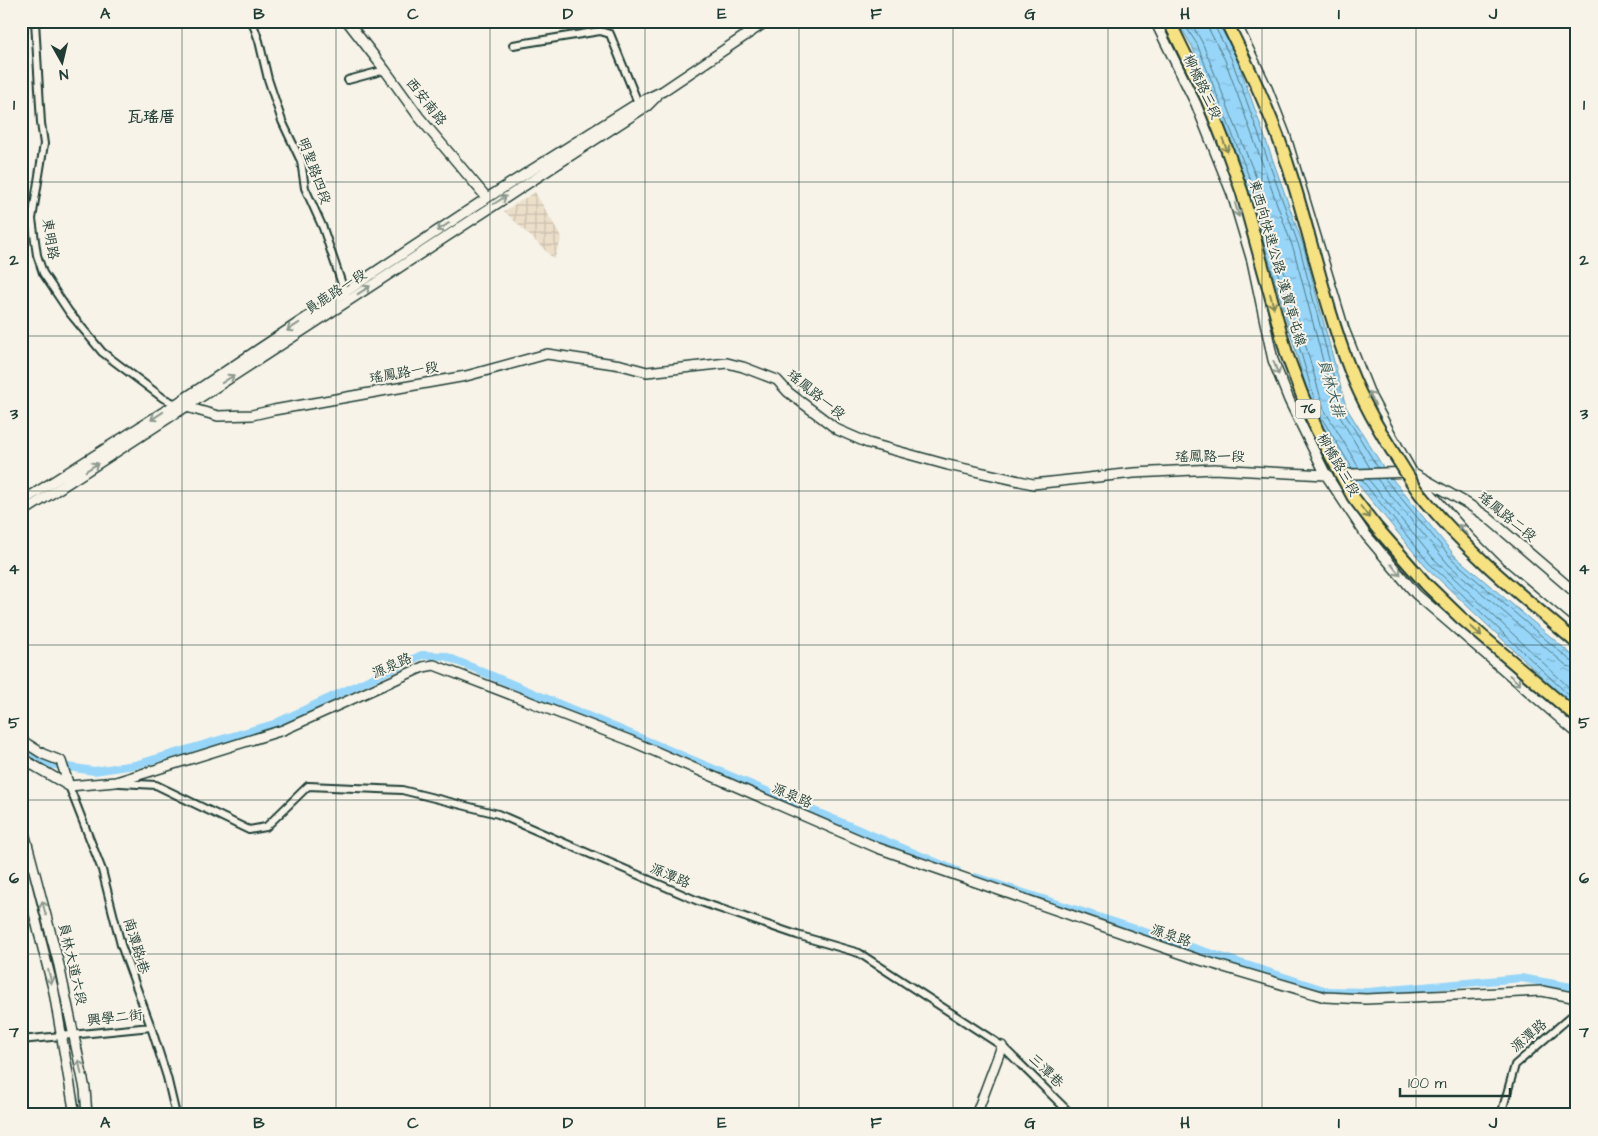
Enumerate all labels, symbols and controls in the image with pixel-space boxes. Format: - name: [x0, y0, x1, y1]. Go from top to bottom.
- text: A: [100, 3, 111, 25]
- text: B: [253, 3, 265, 25]
- text: C: [407, 3, 419, 25]
- text: D: [563, 3, 574, 25]
- text: E: [717, 3, 727, 25]
- text: F: [870, 3, 882, 25]
- text: G: [1024, 3, 1036, 25]
- text: H: [1180, 3, 1190, 25]
- text: I: [1338, 3, 1340, 25]
- text: J: [1488, 3, 1498, 25]
- north arrow: [38, 38, 88, 88]
- street label: 柳橋路三段: [1178, 51, 1226, 123]
- text: N: [58, 63, 69, 84]
- street label: 西安南路: [401, 74, 451, 130]
- text: 1: [13, 94, 16, 116]
- text: 1: [1583, 94, 1586, 116]
- district label: 瓦瑤厝: [127, 106, 175, 128]
- street label: 明聖路四段: [293, 135, 335, 207]
- one-way arrow: [1221, 137, 1230, 153]
- street label: 東西向快速公路 漢寶草屯線: [1243, 177, 1311, 349]
- one-way arrow: [492, 195, 506, 205]
- one-way arrow: [1233, 202, 1243, 218]
- street label: 東明路: [37, 217, 63, 261]
- one-way arrow: [436, 222, 450, 232]
- text: 2: [8, 249, 19, 271]
- text: 2: [1578, 249, 1589, 271]
- street label: 員鹿路一段: [301, 265, 371, 319]
- one-way arrow: [357, 285, 371, 295]
- one-way arrow: [1268, 293, 1277, 309]
- one-way arrow: [286, 321, 300, 332]
- water label: 員林大排: [1313, 356, 1350, 422]
- street label: 瑤鳳路一段: [368, 357, 440, 389]
- one-way arrow: [1272, 360, 1281, 375]
- street label: 瑤鳳路一段: [783, 365, 849, 425]
- one-way arrow: [221, 374, 235, 384]
- one-way arrow: [1367, 391, 1377, 406]
- road number: 76: [1296, 399, 1320, 418]
- text: 3: [9, 403, 19, 425]
- text: 3: [1579, 403, 1589, 425]
- one-way arrow: [151, 411, 165, 421]
- street label: 柳橋路三段: [1312, 430, 1364, 500]
- street label: 瑤鳳路一段: [1175, 447, 1245, 467]
- one-way arrow: [84, 462, 98, 472]
- street label: 瑤鳳路二段: [1474, 487, 1540, 547]
- one-way arrow: [1360, 505, 1370, 519]
- one-way arrow: [1457, 523, 1469, 536]
- text: 4: [9, 558, 20, 580]
- text: 4: [1579, 558, 1590, 580]
- one-way arrow: [1390, 564, 1401, 577]
- one-way arrow: [1469, 625, 1482, 636]
- street label: 源泉路: [369, 648, 415, 684]
- one-way arrow: [1508, 675, 1521, 686]
- text: 5: [8, 712, 20, 734]
- text: 5: [1578, 712, 1590, 734]
- street label: 源泉路: [769, 779, 815, 813]
- street label: 源潭路: [647, 859, 693, 893]
- text: 6: [9, 867, 19, 889]
- text: 6: [1579, 867, 1589, 889]
- one-way arrow: [39, 901, 48, 917]
- street label: 南潭路1巷: [118, 915, 154, 978]
- street label: 源泉路: [1148, 920, 1194, 952]
- street label: 員林大道六段: [53, 921, 91, 1007]
- one-way arrow: [46, 969, 55, 985]
- street label: 興學二街: [86, 1005, 144, 1031]
- street label: 源潭路: [1507, 1015, 1551, 1057]
- text: 7: [8, 1021, 19, 1043]
- text: 7: [1578, 1021, 1589, 1043]
- street label: 三潭巷: [1024, 1049, 1069, 1093]
- one-way arrow: [75, 1059, 85, 1075]
- scale bar: [1400, 1066, 1510, 1098]
- text: 100 m: [1408, 1073, 1447, 1094]
- text: A: [100, 1112, 111, 1134]
- text: B: [253, 1112, 265, 1134]
- text: C: [407, 1112, 419, 1134]
- text: D: [563, 1112, 574, 1134]
- text: E: [717, 1112, 727, 1134]
- text: F: [870, 1112, 882, 1134]
- text: G: [1024, 1112, 1036, 1134]
- text: H: [1180, 1112, 1190, 1134]
- text: I: [1338, 1112, 1340, 1134]
- text: J: [1488, 1112, 1498, 1134]

